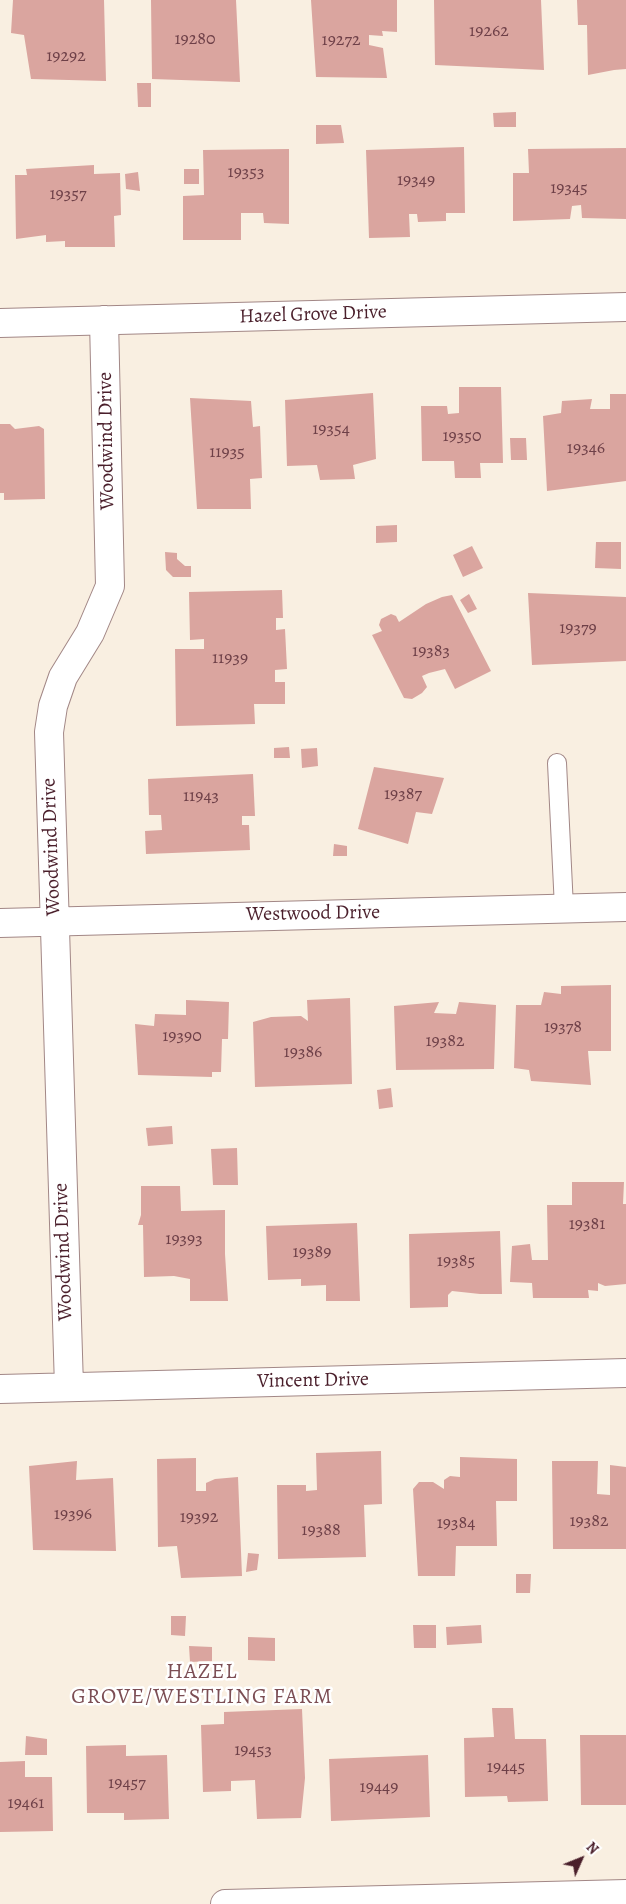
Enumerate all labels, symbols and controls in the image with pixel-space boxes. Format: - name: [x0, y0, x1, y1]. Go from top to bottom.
- house number: 19262: [469, 21, 509, 43]
- house number: 19280: [174, 29, 216, 51]
- house number: 19272: [321, 30, 361, 52]
- house number: 19292: [46, 46, 86, 68]
- house number: 19353: [227, 162, 265, 184]
- house number: 19349: [397, 170, 435, 192]
- house number: 19345: [550, 178, 588, 200]
- house number: 19357: [49, 184, 87, 206]
- street label: Hazel Grove Drive: [239, 300, 387, 330]
- street label: Woodwind Drive: [94, 372, 120, 510]
- house number: 19354: [312, 419, 350, 441]
- house number: 19350: [442, 426, 482, 448]
- house number: 19346: [567, 438, 605, 460]
- house number: 11935: [209, 442, 245, 464]
- house number: 19379: [559, 618, 597, 640]
- house number: 19383: [412, 641, 450, 663]
- house number: 11939: [212, 648, 248, 670]
- street label: Woodwind Drive: [38, 778, 66, 916]
- house number: 19387: [384, 784, 422, 806]
- house number: 11943: [183, 786, 219, 808]
- street label: Westwood Drive: [246, 901, 380, 927]
- house number: 19378: [544, 1017, 582, 1039]
- house number: 19390: [162, 1026, 202, 1048]
- house number: 19382: [425, 1031, 465, 1053]
- house number: 19386: [284, 1042, 322, 1064]
- street label: Woodwind Drive: [50, 1183, 78, 1321]
- house number: 19381: [569, 1214, 605, 1236]
- house number: 19393: [165, 1229, 203, 1251]
- house number: 19389: [293, 1242, 331, 1264]
- house number: 19385: [437, 1251, 475, 1273]
- street label: Vincent Drive: [257, 1368, 369, 1394]
- house number: 19396: [54, 1504, 92, 1526]
- house number: 19392: [180, 1507, 218, 1529]
- house number: 19382: [569, 1511, 609, 1533]
- house number: 19384: [437, 1513, 475, 1535]
- house number: 19388: [301, 1520, 341, 1542]
- district label: HAZEL GROVE/WESTLING FARM: [69, 1660, 335, 1712]
- house number: 19453: [234, 1740, 272, 1762]
- house number: 19445: [487, 1757, 525, 1779]
- house number: 19457: [108, 1773, 146, 1795]
- house number: 19449: [360, 1777, 398, 1799]
- house number: 19461: [8, 1793, 44, 1815]
- north arrow: [556, 1834, 606, 1884]
- text: N: [582, 1838, 603, 1858]

